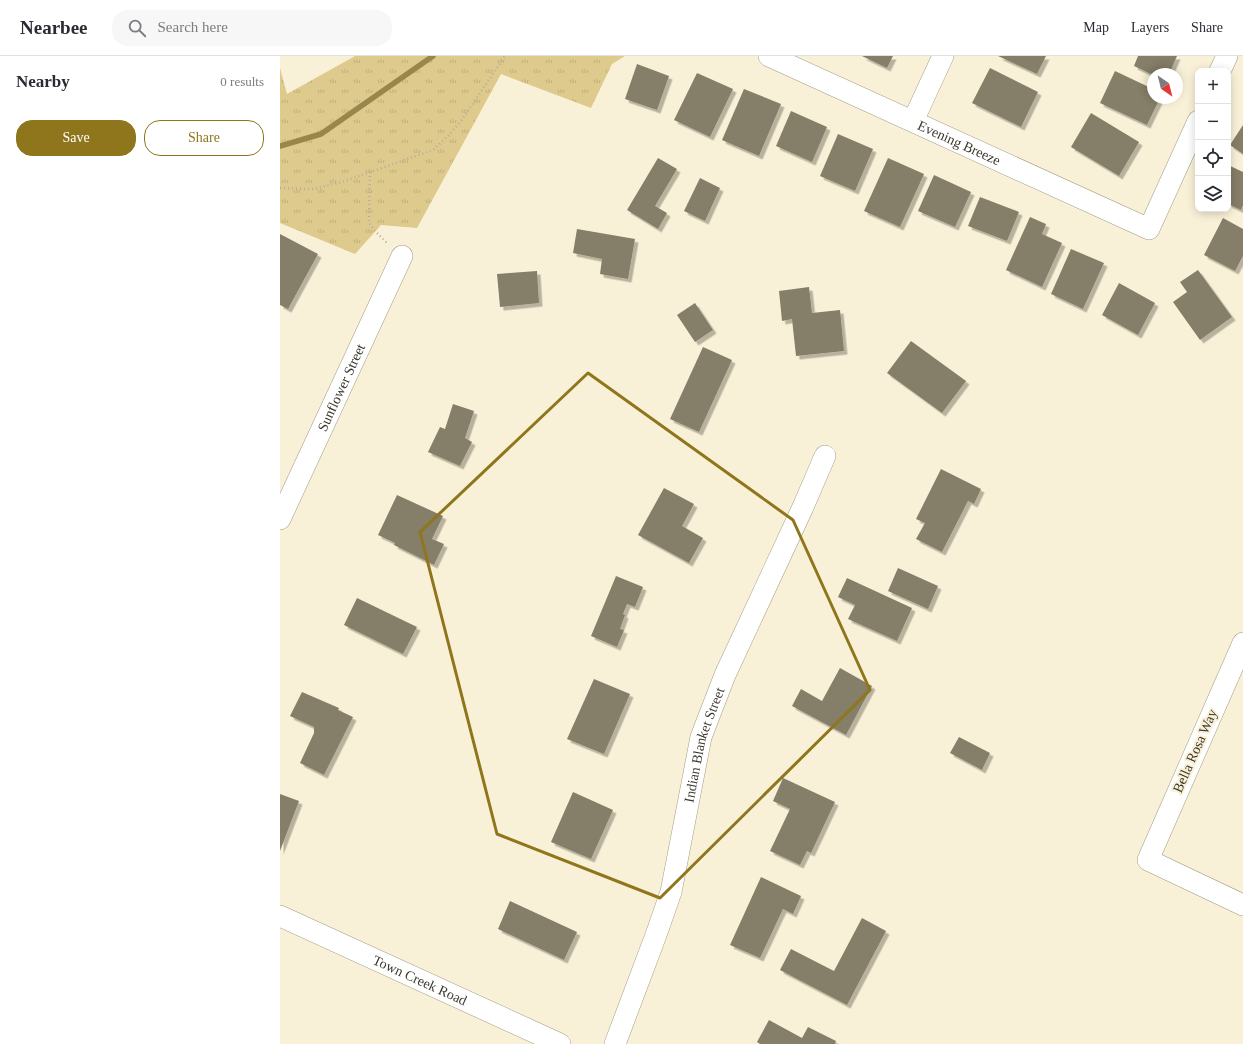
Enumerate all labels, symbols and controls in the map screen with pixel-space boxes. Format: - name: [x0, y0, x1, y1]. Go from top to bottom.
- search box: [112, 10, 392, 46]
- text: Nearbee: [20, 17, 88, 38]
- icon: search: [126, 17, 148, 39]
- text: Search here: [158, 19, 228, 35]
- text: Map: [1083, 20, 1109, 35]
- text: Layers: [1131, 20, 1169, 35]
- text: Share: [1191, 20, 1223, 35]
- north arrow: [1147, 68, 1183, 104]
- map controls: [1195, 68, 1231, 212]
- button: +: [1195, 68, 1231, 104]
- text: Nearby: [16, 72, 70, 91]
- text: 0 results: [220, 74, 264, 89]
- button: −: [1195, 104, 1231, 140]
- street label: Evening Breeze: [916, 117, 1003, 168]
- button: Save: [16, 120, 136, 156]
- button: Share: [144, 120, 264, 156]
- button: locate: [1195, 140, 1231, 176]
- button: layers: [1195, 176, 1231, 212]
- street label: Sunflower Street: [314, 341, 368, 434]
- street label: Indian Blanket Street: [681, 685, 727, 804]
- street label: Bella Rosa Way: [1170, 707, 1220, 795]
- street label: Town Creek Road: [371, 952, 469, 1008]

